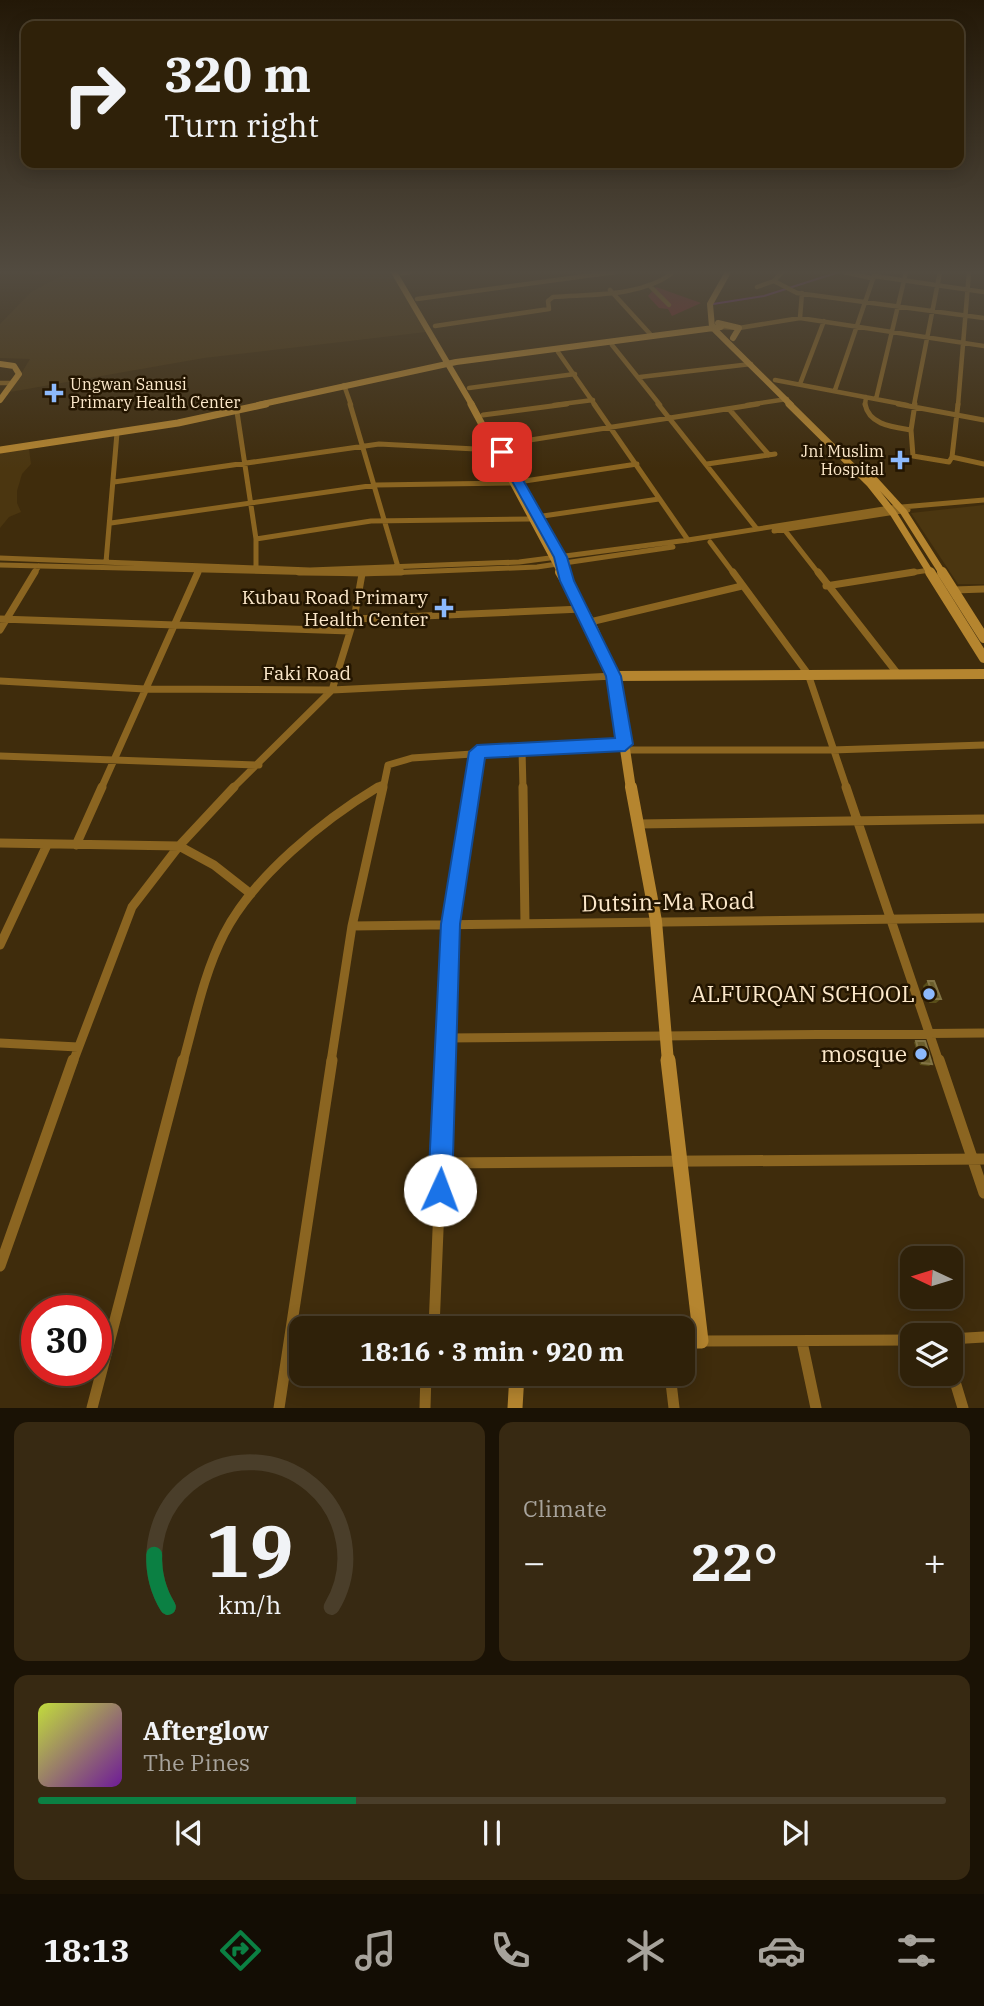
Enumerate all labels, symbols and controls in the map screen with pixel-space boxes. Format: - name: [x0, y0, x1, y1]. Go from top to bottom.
- text: 320 m: [164, 42, 311, 105]
- icon: right: [49, 49, 140, 140]
- text: Turn right: [164, 104, 319, 146]
- place label: Ungwan Sanusi Primary Health Center: [70, 374, 240, 412]
- marker: Ungwan Sanusi Primary Health Center: [44, 383, 64, 403]
- pin: [472, 422, 532, 482]
- icon: arrive: [483, 433, 521, 471]
- place label: Jni Muslim Hospital: [801, 441, 884, 479]
- marker: Jni Muslim Hospital: [890, 450, 910, 470]
- place label: Kubau Road Primary Health Center: [242, 585, 429, 631]
- marker: Kubau Road Primary Health Center: [434, 598, 454, 618]
- street label: Faki Road: [263, 661, 351, 685]
- street label: Dutsin-Ma Road: [581, 884, 755, 918]
- place label: ALFURQAN SCHOOL: [691, 978, 915, 1008]
- marker: ALFURQAN SCHOOL: [921, 986, 937, 1002]
- place label: mosque: [821, 1038, 907, 1068]
- marker: mosque: [913, 1046, 929, 1062]
- position arrow: [403, 1153, 477, 1227]
- north arrow: [900, 1246, 962, 1309]
- map controls: [900, 1246, 963, 1386]
- speed limit sign: 30: [21, 1295, 112, 1386]
- button: layers: [900, 1323, 963, 1386]
- text: 18:16 · 3 min · 920 m: [360, 1334, 624, 1368]
- text: Climate: [523, 1493, 607, 1523]
- text: 19: [206, 1503, 293, 1598]
- text: 22°: [691, 1528, 778, 1595]
- text: −: [523, 1537, 546, 1586]
- text: +: [923, 1537, 946, 1586]
- text: km/h: [218, 1588, 281, 1621]
- text: Afterglow: [143, 1713, 269, 1747]
- text: The Pines: [143, 1747, 250, 1777]
- icon: previous: [170, 1814, 208, 1852]
- icon: pause: [473, 1814, 511, 1852]
- icon: next: [776, 1814, 814, 1852]
- icon: directions: [216, 1926, 265, 1975]
- icon: music: [351, 1926, 400, 1975]
- icon: phone: [486, 1926, 535, 1975]
- icon: climate: [621, 1926, 670, 1975]
- icon: car: [757, 1926, 806, 1975]
- icon: filters: [892, 1926, 941, 1975]
- text: 18:13: [43, 1929, 130, 1971]

